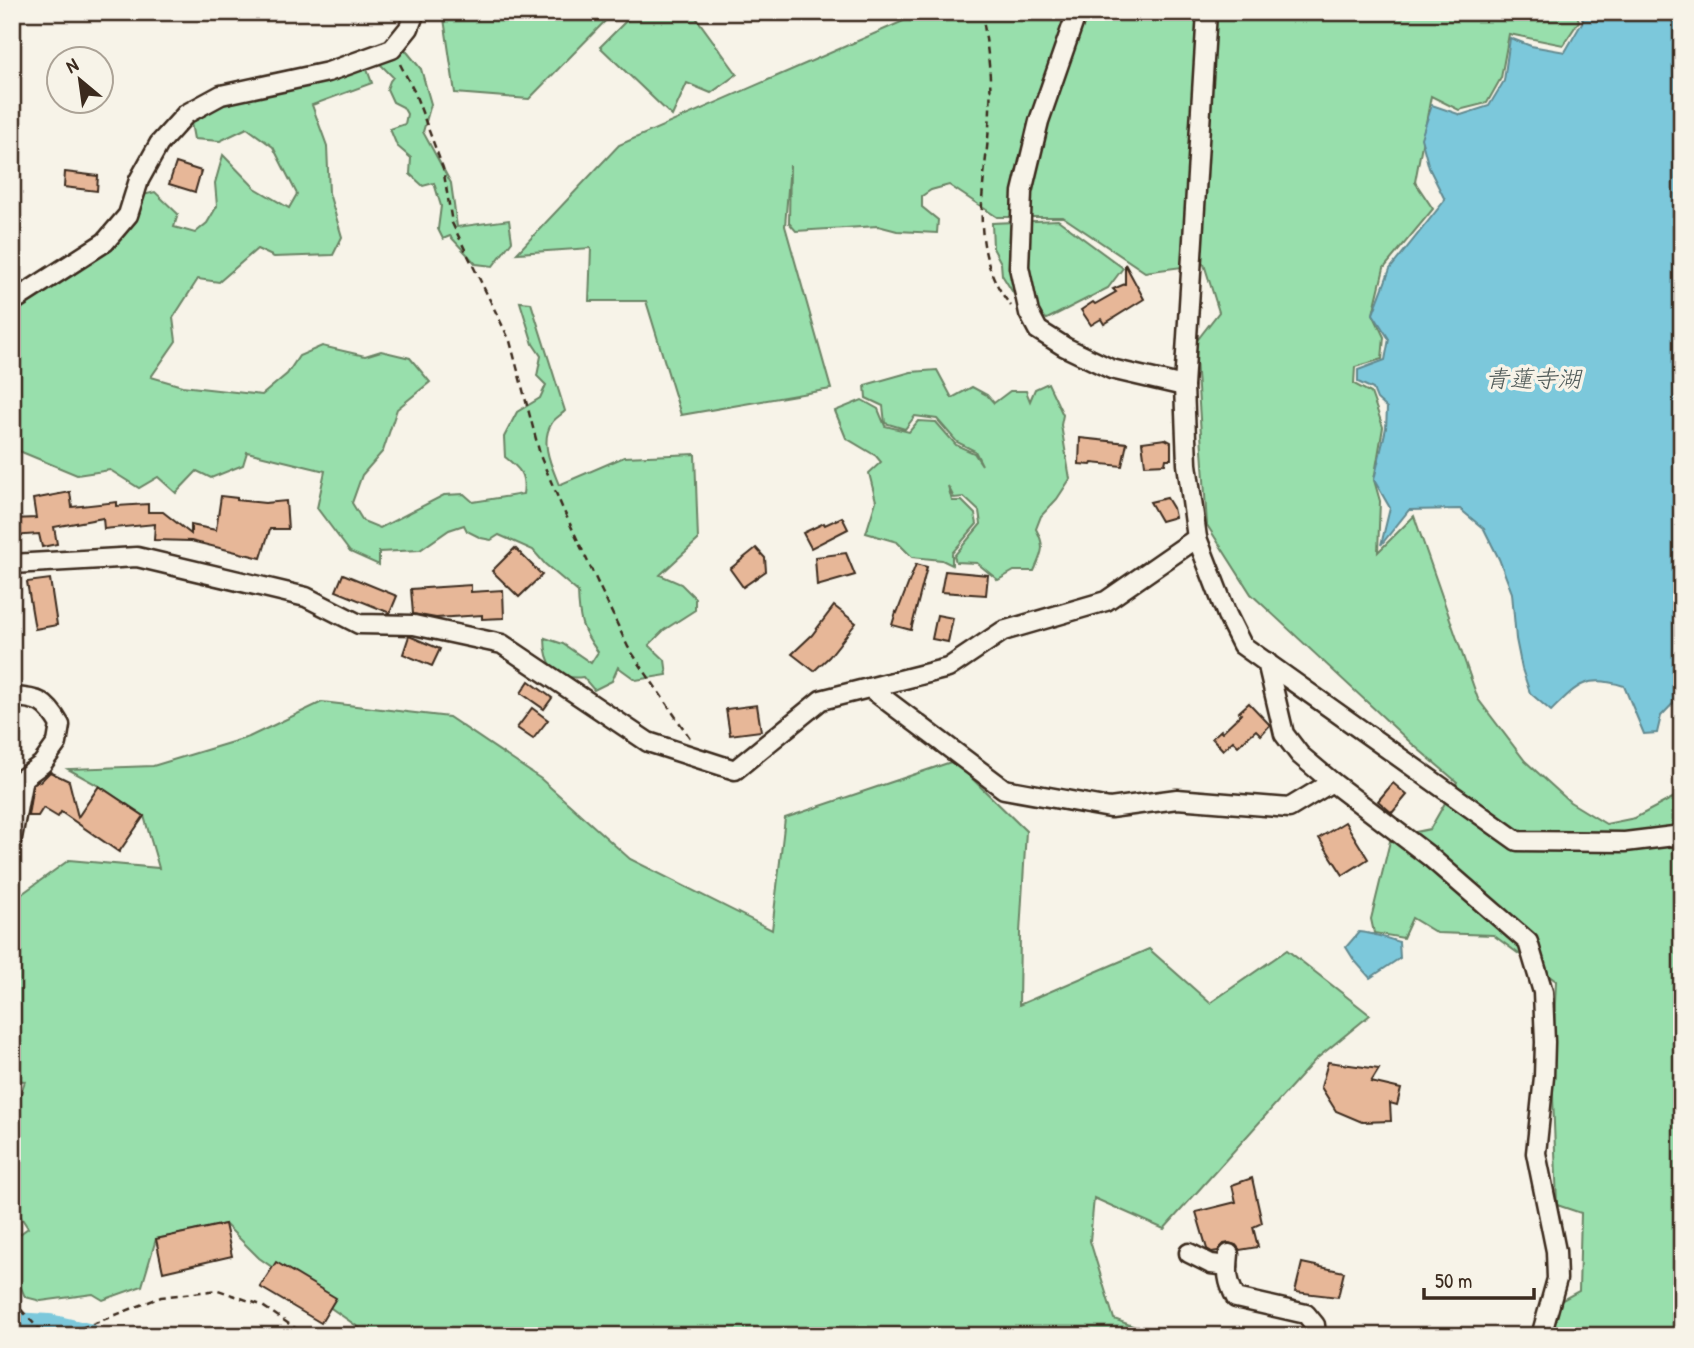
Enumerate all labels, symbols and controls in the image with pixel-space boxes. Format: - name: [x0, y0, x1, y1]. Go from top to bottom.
- north arrow: [46, 46, 116, 116]
- text: N: [61, 51, 82, 79]
- water label: 青蓮寺湖: [1485, 362, 1583, 394]
- scale bar: [1424, 1257, 1535, 1301]
- text: 50 m: [1435, 1266, 1472, 1295]

